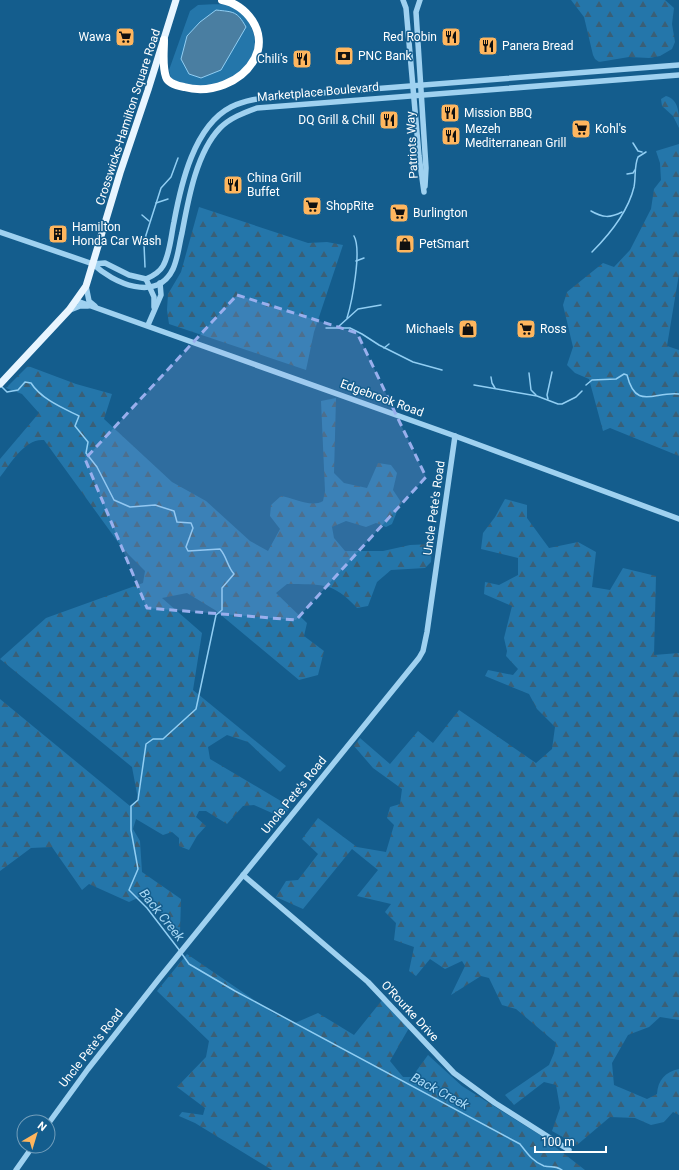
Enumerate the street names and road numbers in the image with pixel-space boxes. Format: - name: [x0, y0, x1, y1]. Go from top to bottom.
- street label: Crosswicks-Hamilton Square Road: [93, 27, 163, 207]
- street label: Marketplace Boulevard: [256, 80, 380, 104]
- street label: Patriots Way: [403, 111, 421, 179]
- street label: Edgebrook Road: [338, 376, 426, 420]
- street label: Uncle Pete's Road: [420, 460, 448, 556]
- street label: Uncle Pete's Road: [259, 754, 329, 836]
- street label: O'Rourke Drive: [378, 978, 442, 1044]
- street label: Uncle Pete's Road: [56, 1006, 126, 1090]

